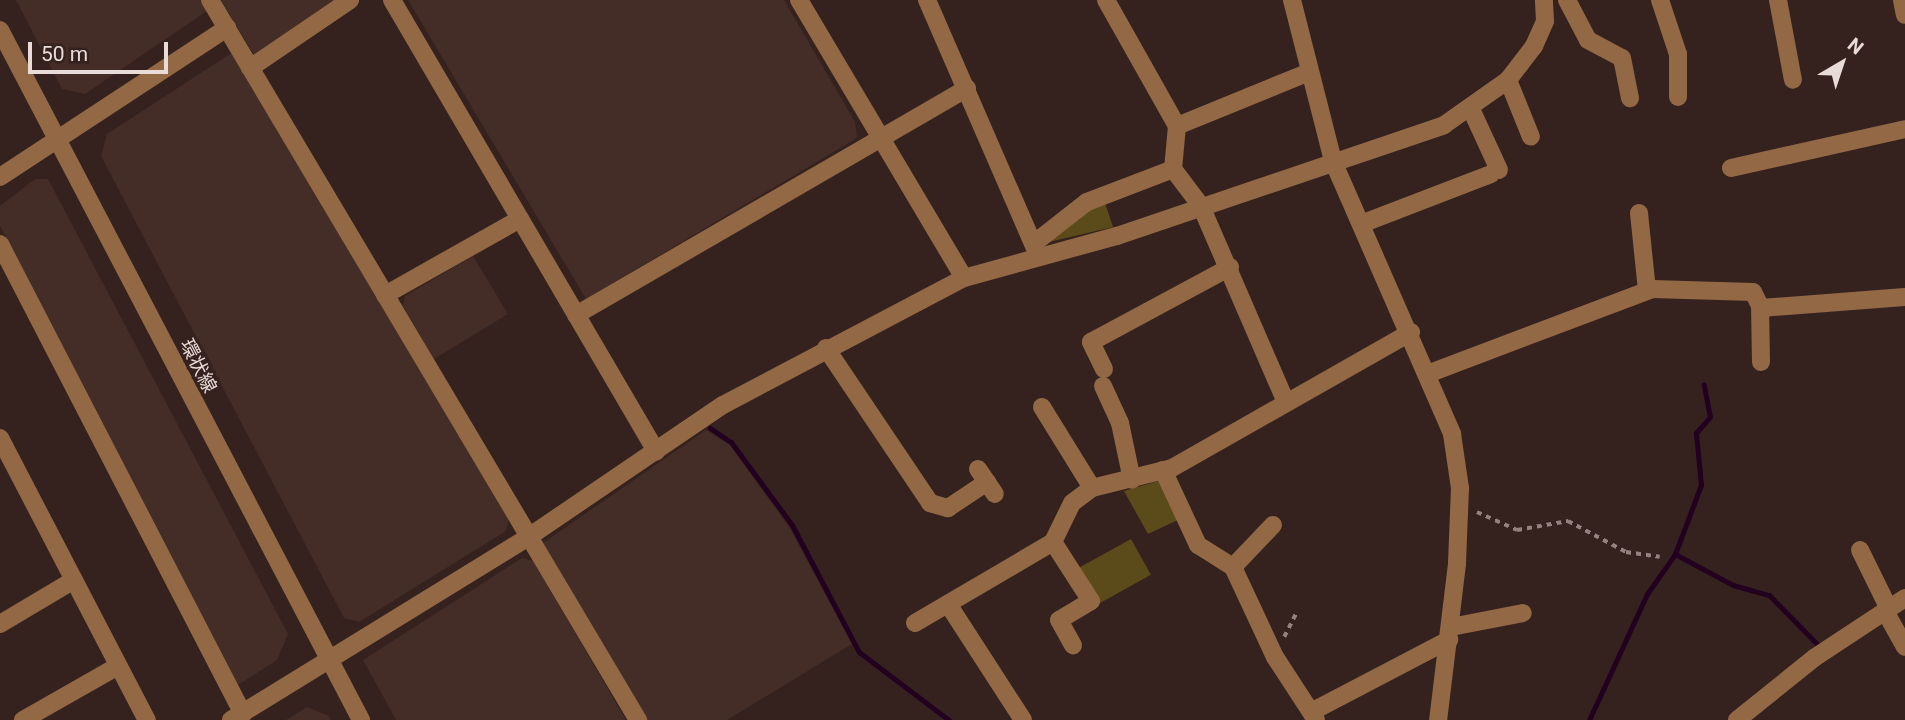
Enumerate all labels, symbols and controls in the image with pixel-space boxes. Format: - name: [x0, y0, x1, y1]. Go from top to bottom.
- scale bar: [32, 28, 172, 72]
- north arrow: [1807, 28, 1877, 98]
- text: N: [1843, 33, 1868, 59]
- text: 50 m: [41, 42, 88, 66]
- street label: 環状線: [175, 335, 221, 397]

